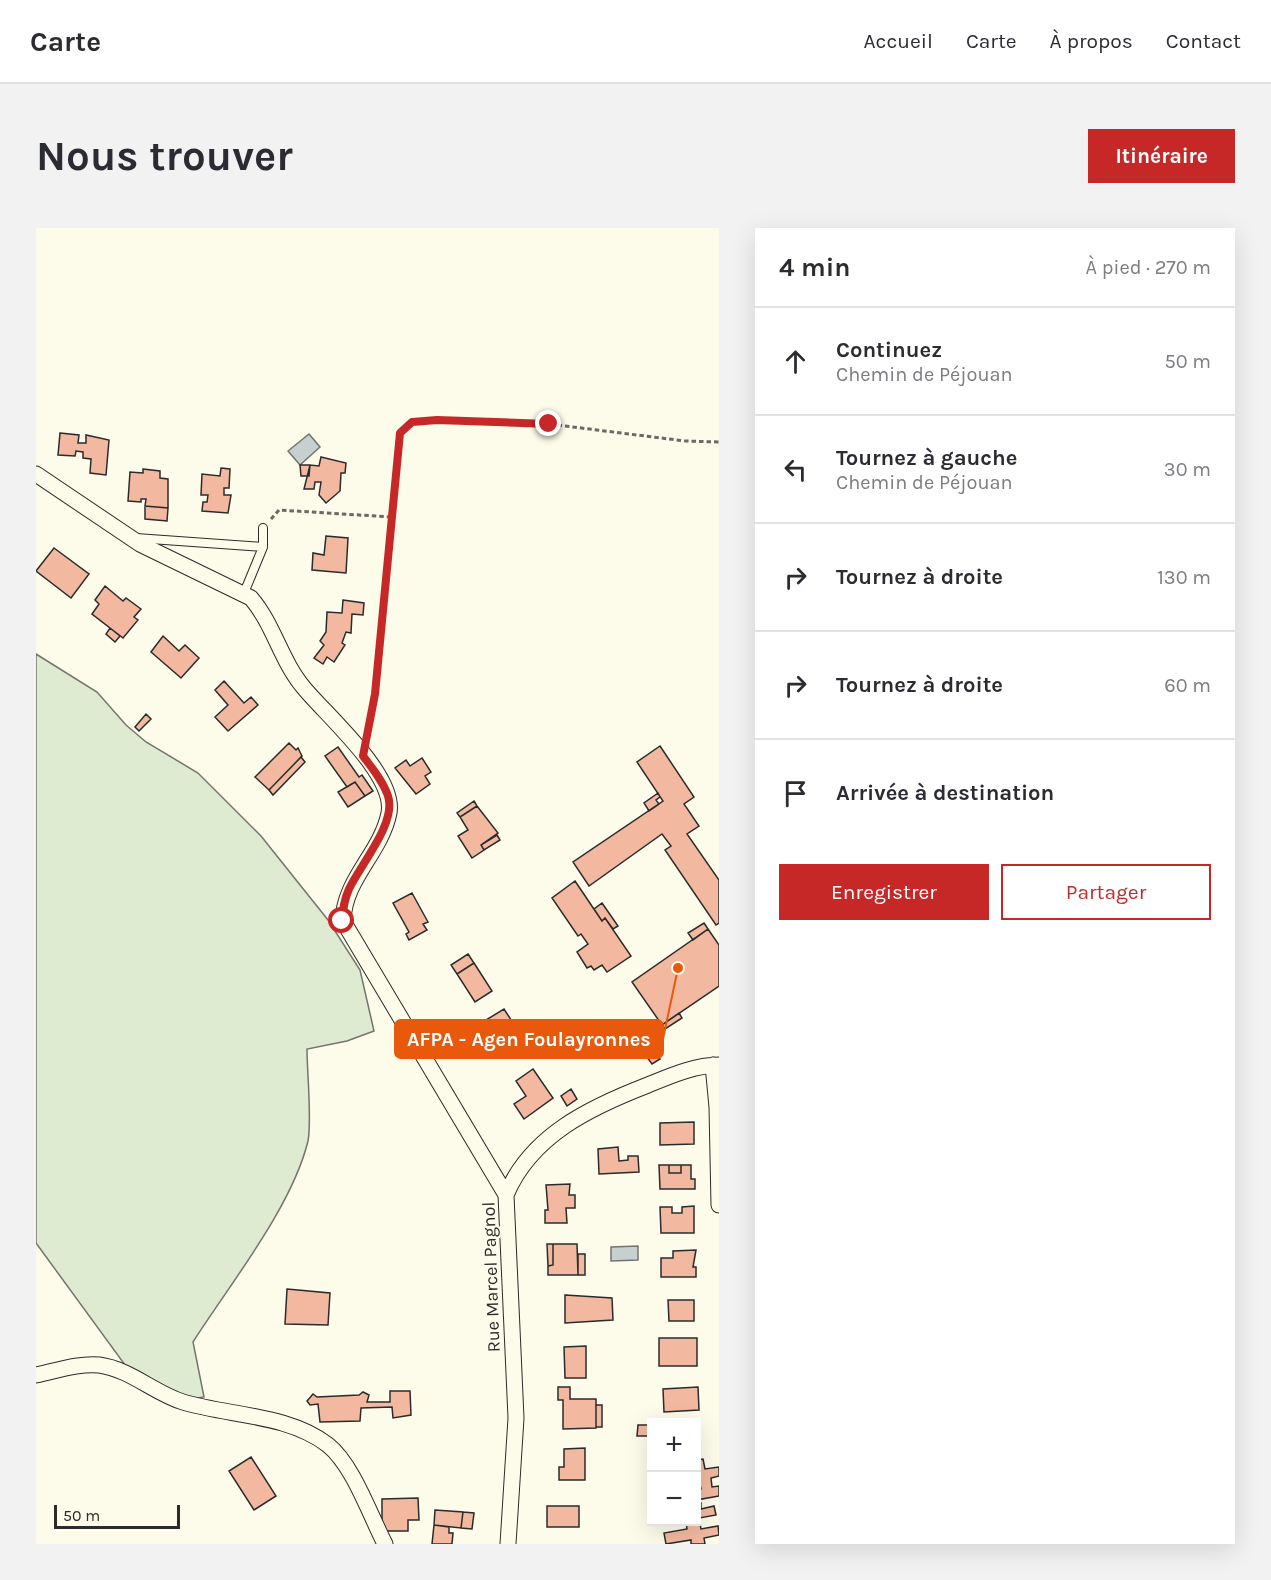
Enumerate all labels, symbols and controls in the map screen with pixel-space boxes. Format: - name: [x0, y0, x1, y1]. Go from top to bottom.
- text: Carte: [30, 25, 101, 58]
- text: Accueil: [864, 29, 933, 53]
- text: Carte: [966, 29, 1017, 53]
- text: À propos: [1050, 29, 1133, 53]
- text: Contact: [1166, 29, 1241, 53]
- button: Itinéraire: [1088, 129, 1235, 183]
- text: Nous trouver: [36, 131, 293, 181]
- text: 4 min: [779, 252, 850, 283]
- text: À pied · 270 m: [1086, 256, 1211, 279]
- text: Continuez: [836, 337, 942, 363]
- icon: ahead: [779, 345, 812, 378]
- text: 50 m: [1164, 350, 1211, 373]
- text: Chemin de Péjouan: [836, 363, 1013, 386]
- route end: [535, 410, 561, 436]
- text: Tournez à gauche: [836, 445, 1017, 471]
- icon: left: [779, 453, 812, 486]
- text: 30 m: [1164, 458, 1211, 481]
- text: Chemin de Péjouan: [836, 471, 1013, 494]
- icon: right: [779, 561, 812, 594]
- text: Tournez à droite: [836, 564, 1003, 590]
- text: 130 m: [1157, 566, 1211, 589]
- icon: right: [779, 669, 812, 702]
- text: Tournez à droite: [836, 672, 1003, 698]
- text: 60 m: [1164, 674, 1211, 697]
- icon: arrive: [779, 777, 812, 810]
- text: Arrivée à destination: [836, 780, 1054, 806]
- button: Enregistrer: [779, 864, 989, 920]
- button: Partager: [1001, 864, 1211, 920]
- route start: [328, 907, 354, 933]
- callout: AFPA - Agen Foulayronnes: [395, 1020, 663, 1058]
- text: AFPA - Agen Foulayronnes: [407, 1028, 651, 1051]
- street label: Rue Marcel Pagnol: [477, 1201, 505, 1353]
- map controls: [647, 1418, 701, 1526]
- button: +: [647, 1418, 701, 1472]
- button: −: [647, 1472, 701, 1526]
- scale bar: [54, 1502, 180, 1530]
- text: 50 m: [63, 1506, 100, 1525]

